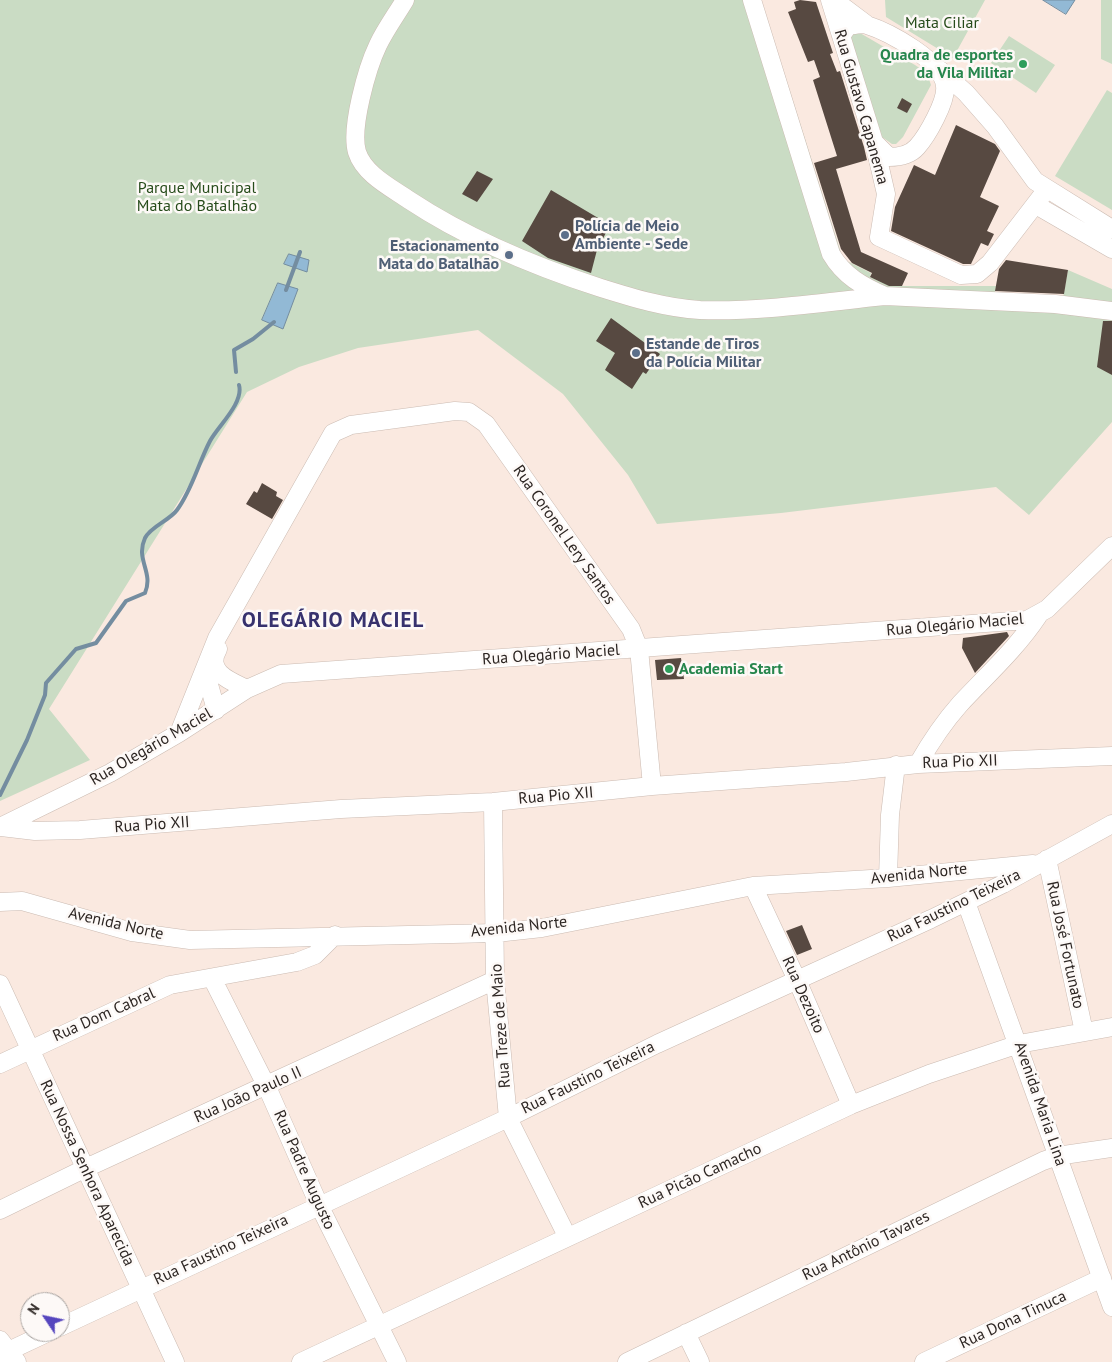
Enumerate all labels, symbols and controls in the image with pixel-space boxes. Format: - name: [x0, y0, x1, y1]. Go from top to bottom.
- park label: Mata Ciliar: [905, 13, 979, 33]
- street label: Rua Gustavo Capanema: [830, 27, 892, 187]
- place label: Quadra de esportes da Vila Militar: [880, 45, 1013, 83]
- marker: Quadra de esportes da Vila Militar: [1017, 58, 1029, 70]
- park label: Parque Municipal Mata do Batalhão: [137, 178, 257, 216]
- place label: Polícia de Meio Ambiente - Sede: [575, 216, 688, 254]
- marker: Polícia de Meio Ambiente - Sede: [559, 229, 571, 241]
- place label: Estacionamento Mata do Batalhão: [379, 236, 499, 274]
- marker: Estacionamento Mata do Batalhão: [503, 249, 515, 261]
- place label: Estande de Tiros da Polícia Militar: [646, 334, 761, 372]
- marker: Estande de Tiros da Polícia Militar: [630, 347, 642, 359]
- street label: Rua Coronel Lery Santos: [509, 462, 619, 608]
- district label: OLEGÁRIO MACIEL: [240, 608, 426, 634]
- street label: Rua Olegário Maciel: [886, 609, 1024, 641]
- street label: Rua Olegário Maciel: [482, 641, 620, 669]
- place label: Academia Start: [679, 659, 783, 679]
- marker: Academia Start: [663, 663, 675, 675]
- street label: Rua Olegário Maciel: [87, 704, 215, 790]
- street label: Rua Pio XII: [922, 751, 998, 773]
- street label: Rua Pio XII: [518, 783, 594, 809]
- street label: Rua Pio XII: [114, 813, 190, 837]
- street label: Avenida Norte: [870, 859, 968, 889]
- street label: Rua Faustino Teixeira: [884, 865, 1024, 947]
- street label: Rua José Fortunato: [1042, 879, 1088, 1011]
- street label: Avenida Norte: [67, 904, 165, 944]
- street label: Avenida Norte: [470, 912, 568, 942]
- street label: Rua Dezoito: [778, 954, 828, 1036]
- street label: Rua Treze de Maio: [487, 963, 515, 1089]
- street label: Rua Dom Cabral: [50, 984, 158, 1046]
- street label: Rua Faustino Teixeira: [518, 1037, 658, 1119]
- street label: Avenida Maria Lina: [1010, 1039, 1070, 1169]
- street label: Rua João Paulo II: [191, 1063, 305, 1127]
- street label: Rua Nossa Senhora Aparecida: [35, 1077, 139, 1269]
- street label: Rua Padre Augusto: [269, 1107, 339, 1233]
- street label: Rua Picão Camacho: [635, 1139, 765, 1213]
- street label: Rua Antônio Tavares: [799, 1207, 933, 1285]
- street label: Rua Faustino Teixeira: [151, 1210, 291, 1290]
- street label: Rua Dona Tinuca: [956, 1287, 1070, 1353]
- north arrow: [20, 1292, 70, 1342]
- text: N: [23, 1300, 43, 1318]

